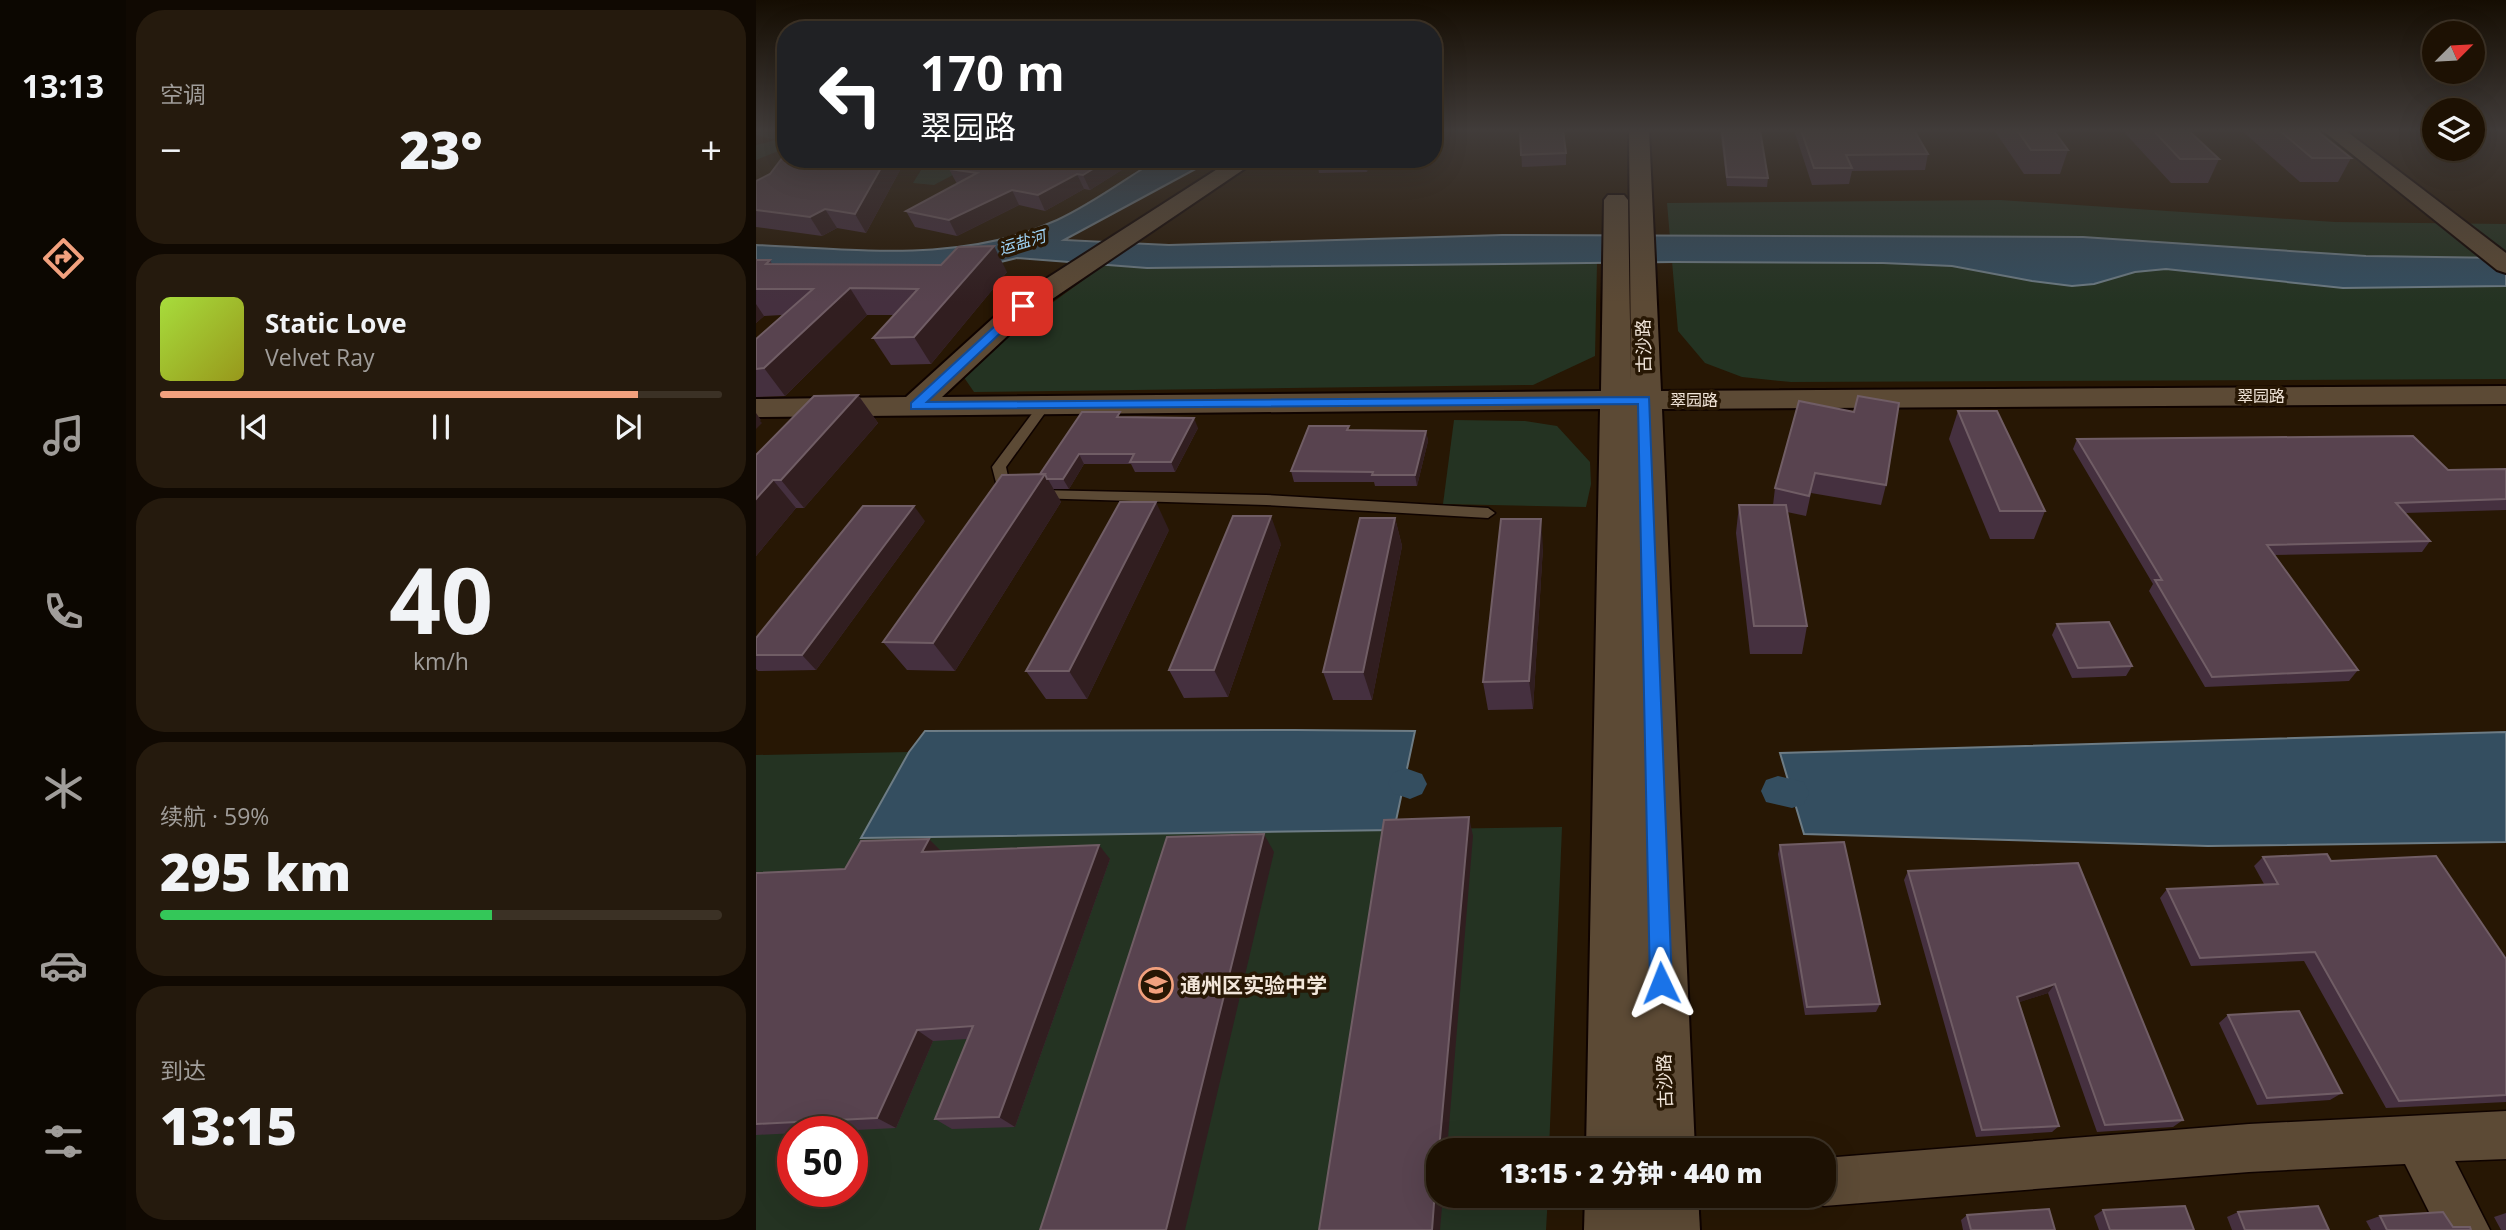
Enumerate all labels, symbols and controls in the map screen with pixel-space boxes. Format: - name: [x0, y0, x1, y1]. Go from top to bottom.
- north arrow: [2422, 21, 2485, 84]
- map controls: [2422, 21, 2485, 161]
- text: 170 m: [920, 39, 1065, 105]
- icon: left: [805, 49, 896, 140]
- text: 13:13: [22, 64, 104, 107]
- text: 空调: [160, 78, 206, 110]
- button: layers: [2422, 98, 2485, 161]
- text: 翠园路: [920, 105, 1016, 148]
- text: 23°: [400, 113, 482, 184]
- text: −: [160, 123, 182, 175]
- text: +: [700, 123, 722, 175]
- water label: 运盐河: [996, 224, 1051, 260]
- icon: directions: [39, 234, 88, 283]
- pin: [993, 276, 1053, 336]
- icon: arrive: [1004, 287, 1042, 325]
- text: Static Love: [265, 305, 407, 341]
- street label: 古沙路: [1631, 319, 1655, 373]
- text: Velvet Ray: [265, 341, 375, 373]
- street label: 翠园路: [2237, 385, 2285, 407]
- street label: 翠园路: [1670, 389, 1718, 411]
- icon: previous: [235, 408, 273, 446]
- icon: pause: [422, 408, 460, 446]
- icon: next: [609, 408, 647, 446]
- icon: music: [39, 411, 88, 460]
- text: 40: [389, 537, 493, 661]
- icon: phone: [39, 587, 88, 636]
- text: km/h: [413, 645, 469, 677]
- icon: climate: [39, 764, 88, 813]
- text: 续航 · 59%: [160, 800, 269, 832]
- text: 295 km: [160, 835, 351, 906]
- icon: car: [39, 941, 88, 990]
- position arrow: [1624, 946, 1698, 1020]
- school or university icon: 通州区实验中学: [1137, 966, 1175, 1004]
- place label: 通州区实验中学: [1180, 971, 1327, 999]
- text: 到达: [160, 1054, 206, 1086]
- street label: 古沙路: [1651, 1054, 1677, 1108]
- text: 13:15: [160, 1089, 297, 1160]
- speed limit sign: 50: [777, 1116, 868, 1207]
- icon: filters: [39, 1117, 88, 1166]
- text: 13:15 · 2 分钟 · 440 m: [1500, 1155, 1762, 1191]

